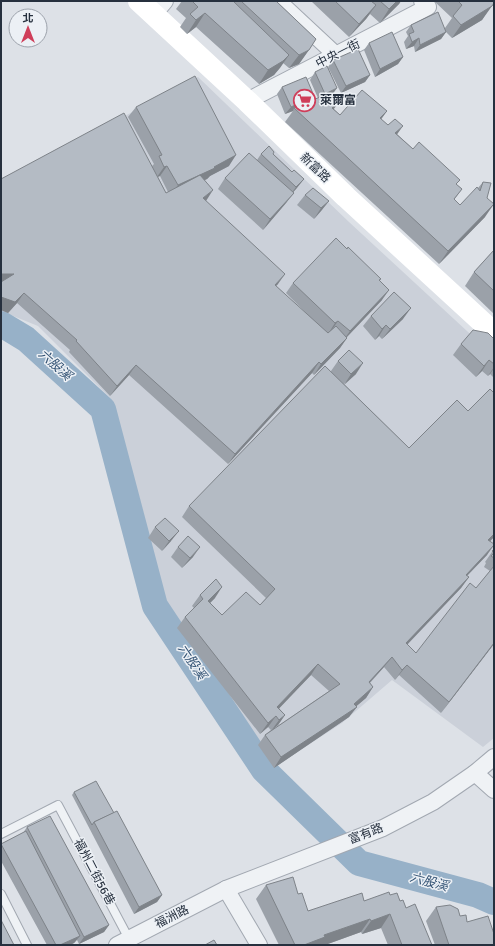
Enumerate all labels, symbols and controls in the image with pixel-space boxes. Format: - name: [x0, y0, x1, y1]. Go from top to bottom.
- north arrow: [8, 8, 48, 48]
- text: 北: [23, 12, 34, 25]
- street label: 中央一街: [313, 36, 363, 72]
- supermarket icon: 萊爾富: [291, 87, 317, 113]
- place label: 萊爾富: [320, 93, 356, 108]
- street label: 新富路: [297, 150, 333, 186]
- water label: 六股溪: [35, 346, 76, 385]
- water label: 六股溪: [174, 641, 211, 684]
- street label: 富有路: [347, 821, 385, 847]
- street label: 福州二街56巷: [70, 836, 118, 908]
- water label: 六股溪: [408, 869, 452, 895]
- street label: 福洲路: [153, 902, 191, 932]

